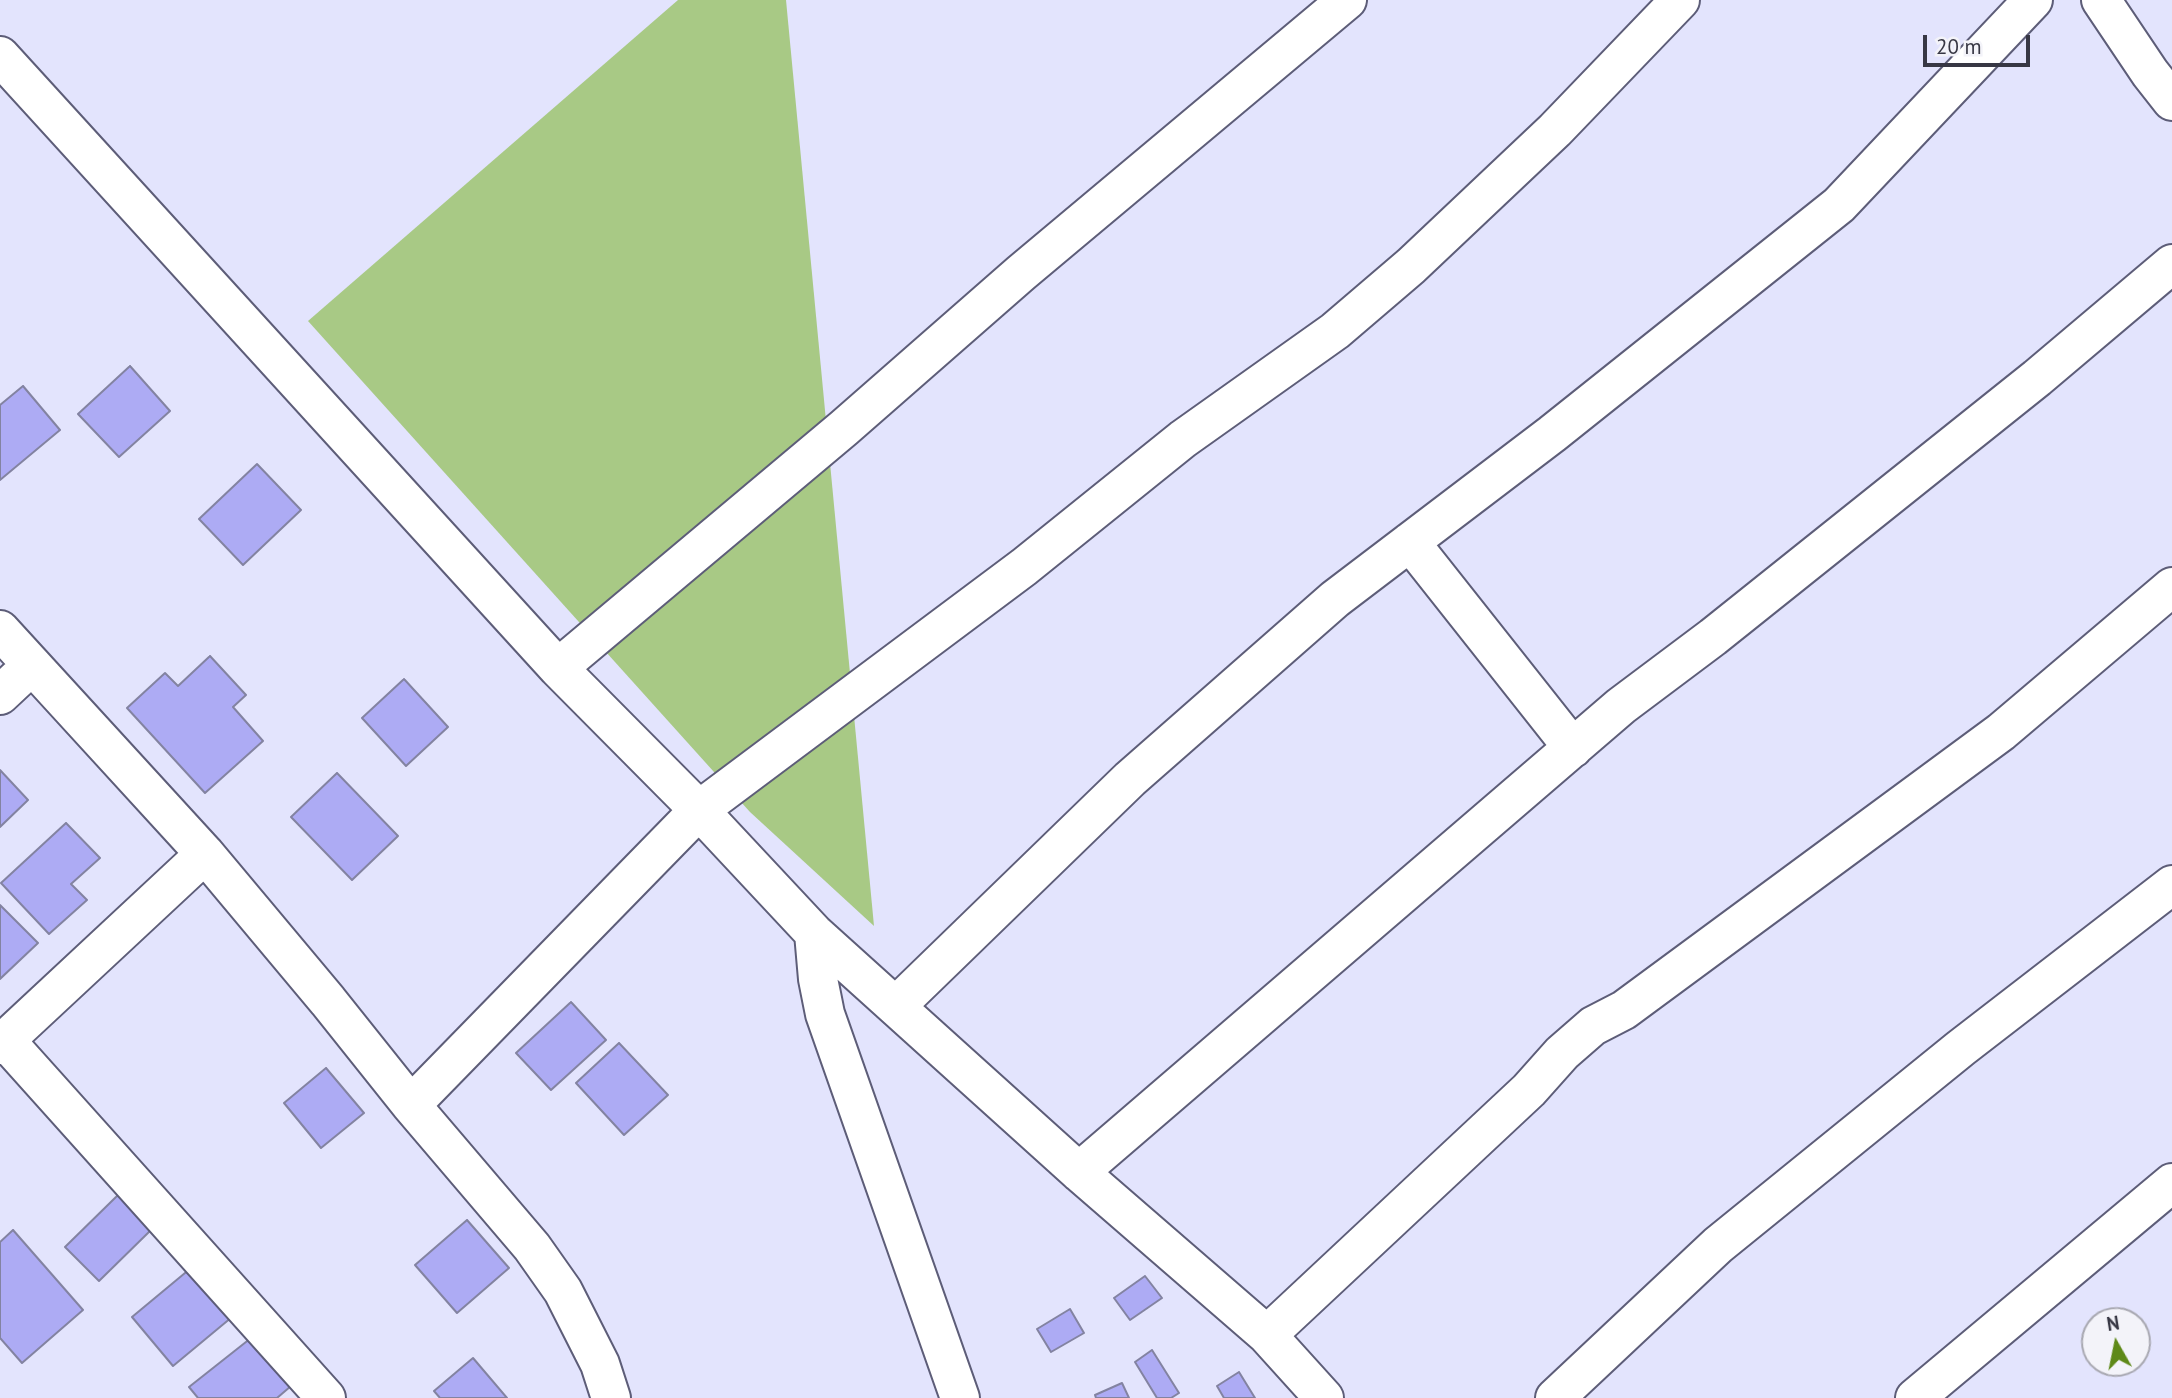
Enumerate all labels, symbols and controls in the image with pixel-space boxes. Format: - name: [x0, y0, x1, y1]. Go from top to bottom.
- scale bar: [1927, 21, 2034, 65]
- text: 20 m: [1936, 33, 1982, 60]
- north arrow: [2081, 1307, 2151, 1377]
- text: N: [2105, 1310, 2121, 1336]

